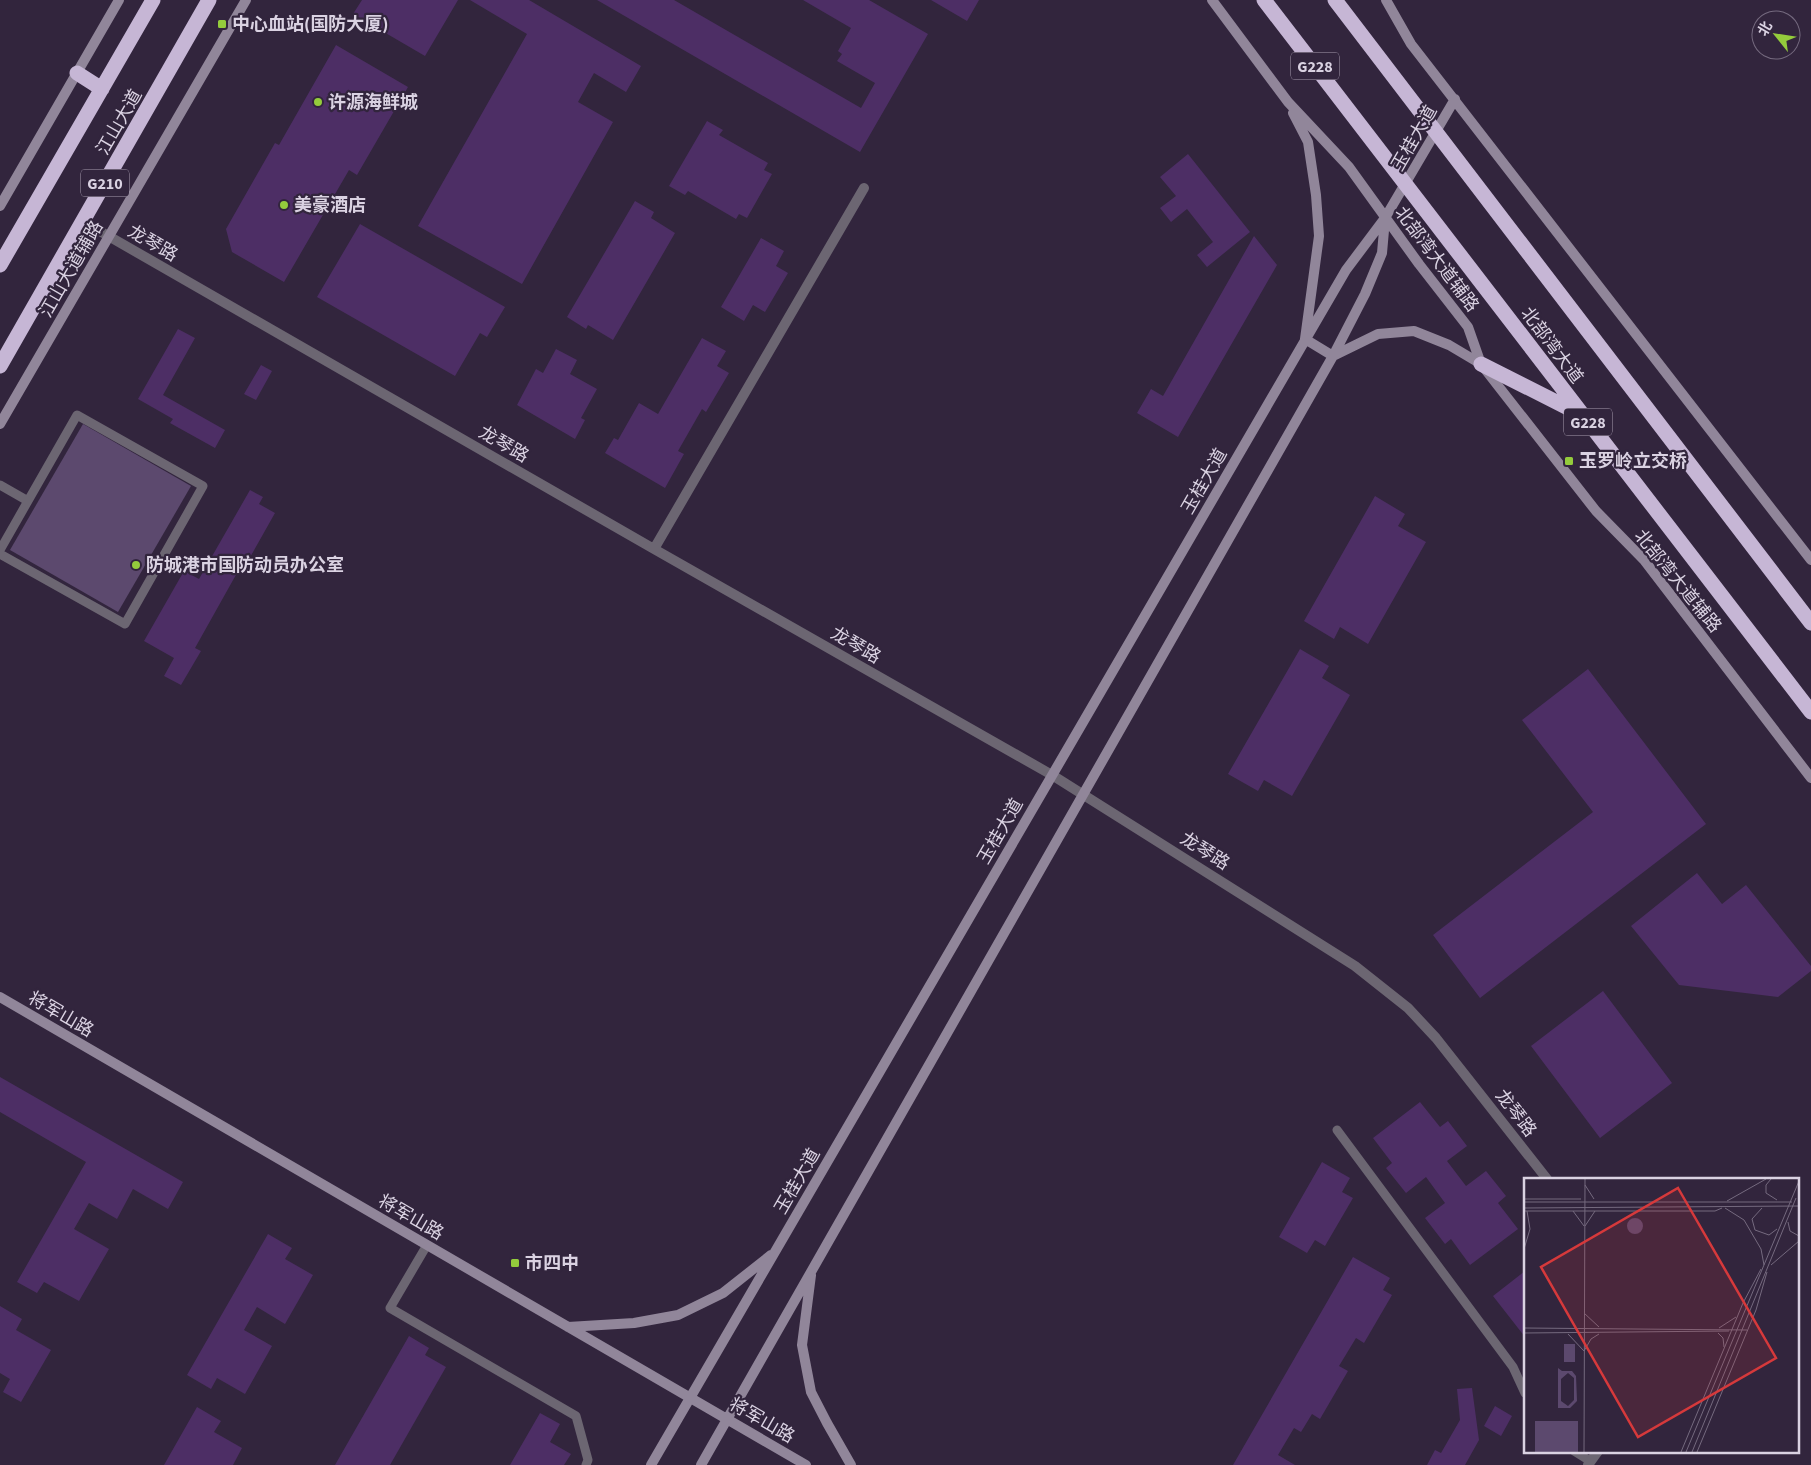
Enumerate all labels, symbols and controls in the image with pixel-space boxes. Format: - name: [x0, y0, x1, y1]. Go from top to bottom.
- north arrow: [1751, 10, 1801, 60]
- place label: 中心血站(国防大厦): [232, 12, 388, 37]
- marker: 中心血站(国防大厦): [216, 18, 228, 30]
- text: 北: [1753, 18, 1778, 40]
- road number: G228: [1291, 52, 1339, 80]
- street label: 江山大道: [91, 85, 148, 160]
- place label: 许源海鲜城: [328, 90, 418, 115]
- marker: 许源海鲜城: [312, 96, 324, 108]
- street label: 玉桂大道: [1386, 101, 1443, 176]
- road number: G210: [81, 170, 129, 197]
- place label: 美豪酒店: [294, 193, 366, 218]
- marker: 美豪酒店: [278, 199, 290, 211]
- street label: 北部湾大道辅路: [1389, 201, 1484, 317]
- street label: 江山大道辅路: [34, 216, 109, 322]
- street label: 龙琴路: [123, 219, 182, 268]
- street label: 北部湾大道: [1515, 302, 1589, 389]
- road number: G228: [1564, 408, 1612, 436]
- street label: 龙琴路: [474, 420, 533, 469]
- street label: 玉桂大道: [1176, 444, 1233, 519]
- place label: 玉罗岭立交桥: [1579, 449, 1687, 474]
- marker: 玉罗岭立交桥: [1563, 455, 1575, 467]
- street label: 北部湾大道辅路: [1628, 524, 1727, 638]
- place label: 防城港市国防动员办公室: [146, 553, 344, 578]
- marker: 防城港市国防动员办公室: [130, 559, 142, 571]
- street label: 龙琴路: [826, 621, 885, 670]
- street label: 玉桂大道: [972, 794, 1029, 869]
- street label: 龙琴路: [1175, 827, 1234, 876]
- street label: 将军山路: [23, 986, 98, 1043]
- street label: 龙琴路: [1489, 1084, 1542, 1142]
- street label: 玉桂大道: [769, 1144, 826, 1219]
- inset map: [1524, 1178, 1798, 1452]
- street label: 将军山路: [373, 1189, 448, 1246]
- place label: 市四中: [525, 1251, 579, 1276]
- marker: 市四中: [509, 1257, 521, 1269]
- street label: 将军山路: [724, 1392, 799, 1449]

